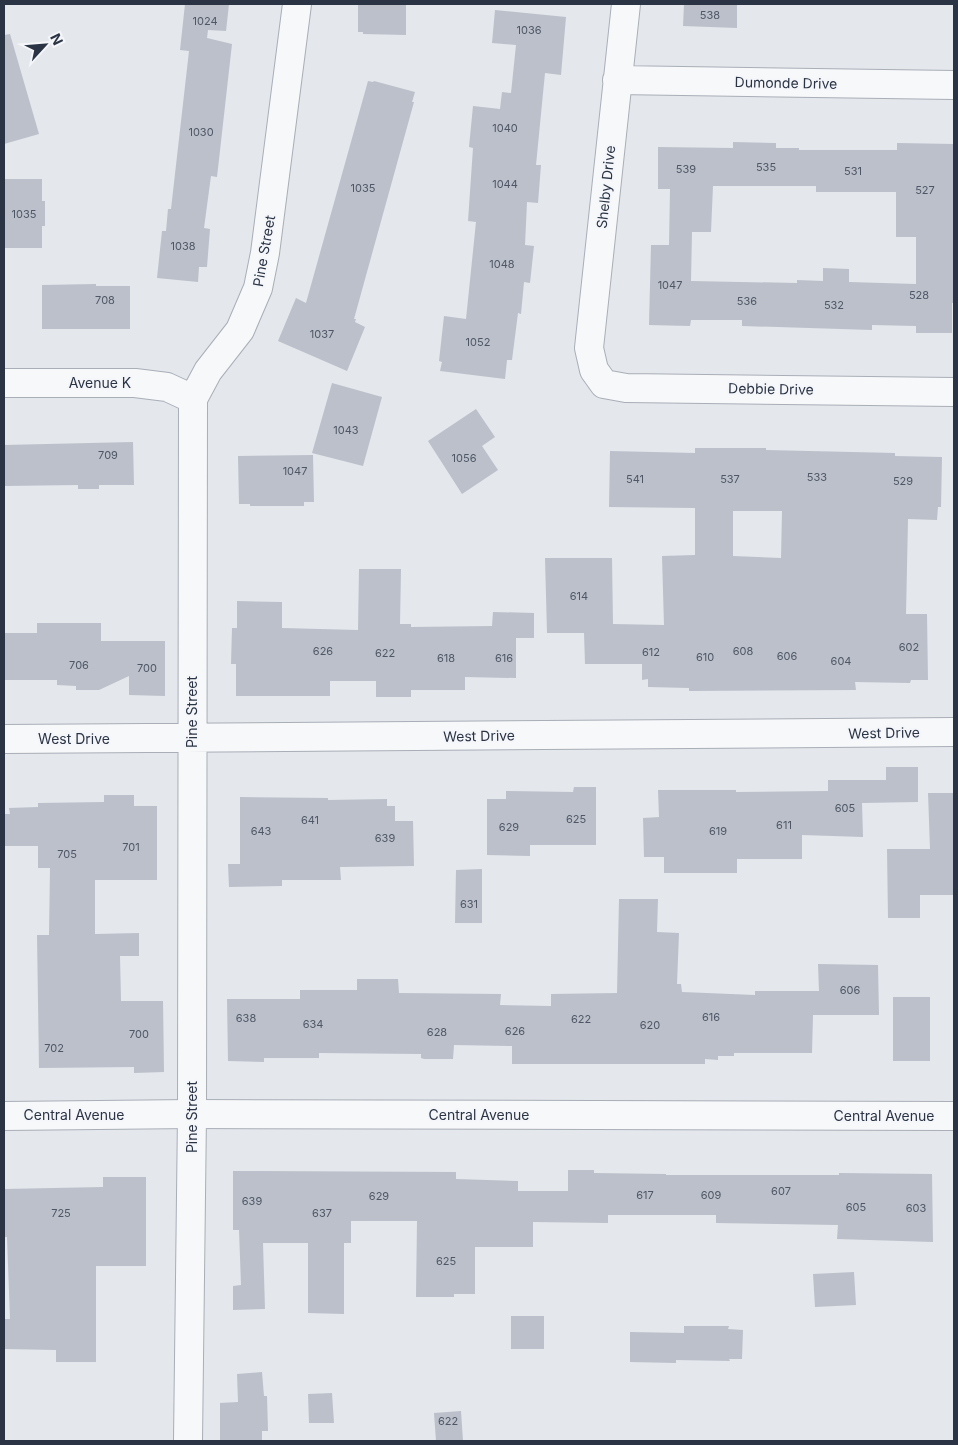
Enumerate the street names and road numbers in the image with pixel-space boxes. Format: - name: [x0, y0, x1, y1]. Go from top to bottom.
- street label: Dumonde Drive: [735, 73, 838, 92]
- street label: Shelby Drive: [593, 144, 618, 229]
- street label: Pine Street: [249, 213, 278, 288]
- street label: Avenue K: [69, 374, 132, 391]
- street label: Debbie Drive: [728, 379, 814, 398]
- street label: Pine Street: [183, 675, 200, 748]
- street label: West Drive: [848, 723, 920, 742]
- street label: West Drive: [443, 726, 515, 745]
- street label: West Drive: [38, 730, 110, 747]
- street label: Pine Street: [183, 1080, 200, 1153]
- street label: Central Avenue: [24, 1106, 124, 1123]
- street label: Central Avenue: [429, 1106, 529, 1123]
- street label: Central Avenue: [834, 1107, 934, 1124]

